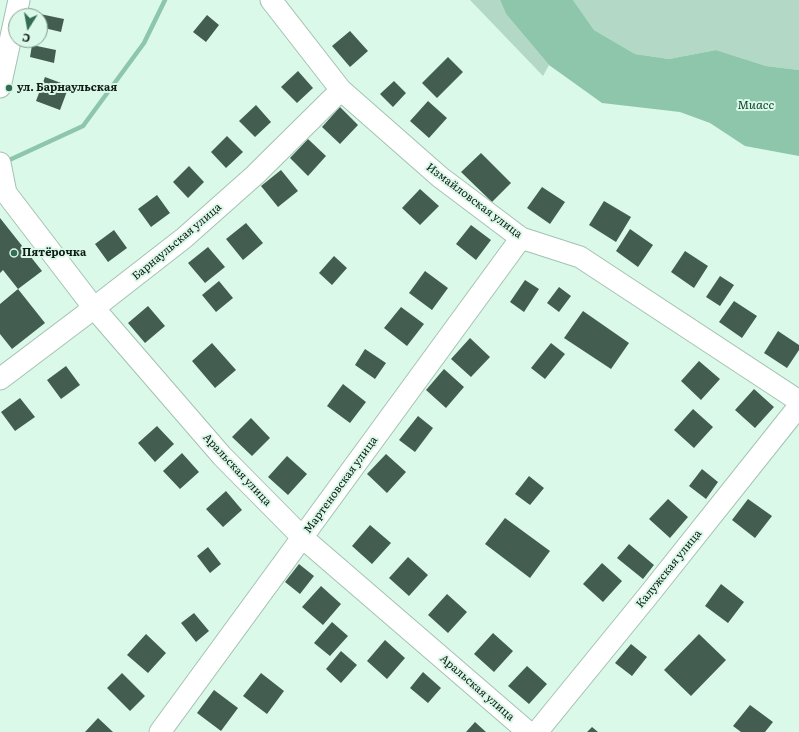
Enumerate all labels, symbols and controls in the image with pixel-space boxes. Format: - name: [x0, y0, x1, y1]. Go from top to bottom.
- north arrow: [8, 8, 48, 48]
- text: С: [21, 30, 31, 47]
- place label: ул. Барнаульская: [17, 81, 117, 95]
- marker: ул. Барнаульская: [4, 83, 14, 93]
- water label: Миасс: [738, 98, 774, 112]
- street label: Измайловская улица: [423, 161, 525, 241]
- street label: Барнаульская улица: [130, 201, 224, 283]
- place label: Пятёрочка: [22, 246, 86, 260]
- marker: Пятёрочка: [9, 248, 19, 258]
- street label: Аральская улица: [200, 431, 274, 509]
- street label: Мартеновская улица: [301, 434, 381, 536]
- street label: Калужская улица: [634, 527, 704, 611]
- street label: Аральская улица: [437, 652, 517, 724]

